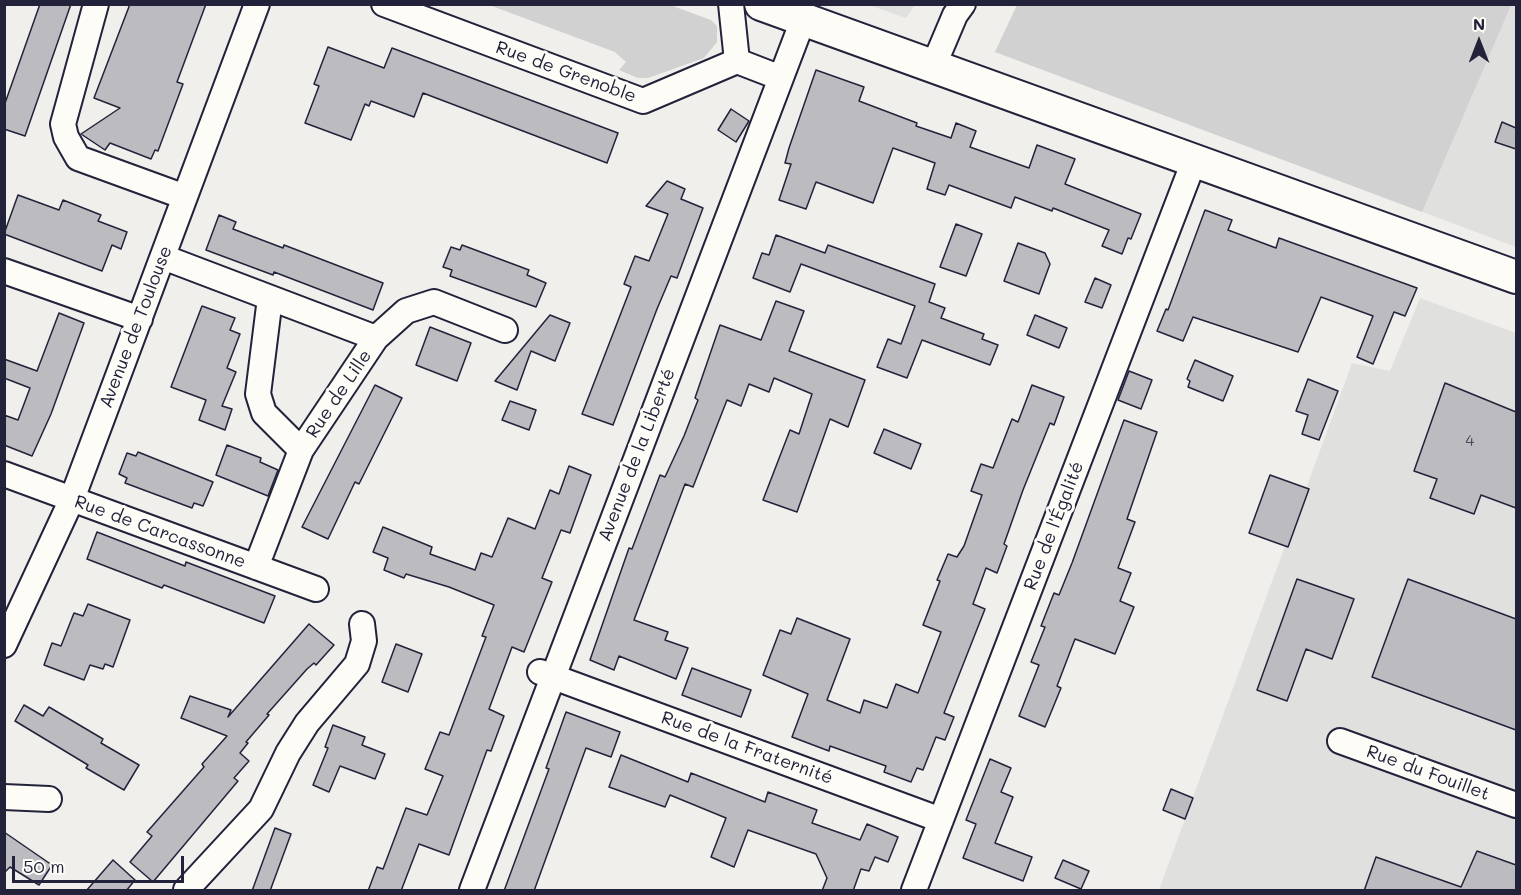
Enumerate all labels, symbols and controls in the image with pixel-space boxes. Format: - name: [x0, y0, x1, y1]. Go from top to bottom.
- north arrow: [1449, 12, 1509, 72]
- text: N: [1473, 13, 1485, 34]
- street label: Rue de Grenoble: [493, 37, 639, 107]
- street label: Avenue de Toulouse: [95, 243, 177, 411]
- street label: Rue de Lille: [302, 346, 376, 442]
- street label: Avenue de la Liberté: [594, 365, 680, 545]
- house number: 4: [1466, 432, 1474, 450]
- street label: Rue de l'Égalité: [1020, 459, 1088, 593]
- street label: Rue de Carcassonne: [71, 491, 249, 573]
- street label: Rue de la Fraternité: [658, 707, 836, 789]
- street label: Rue du Fouillet: [1363, 741, 1493, 805]
- scale bar: [15, 844, 188, 882]
- text: 50 m: [23, 854, 65, 878]

